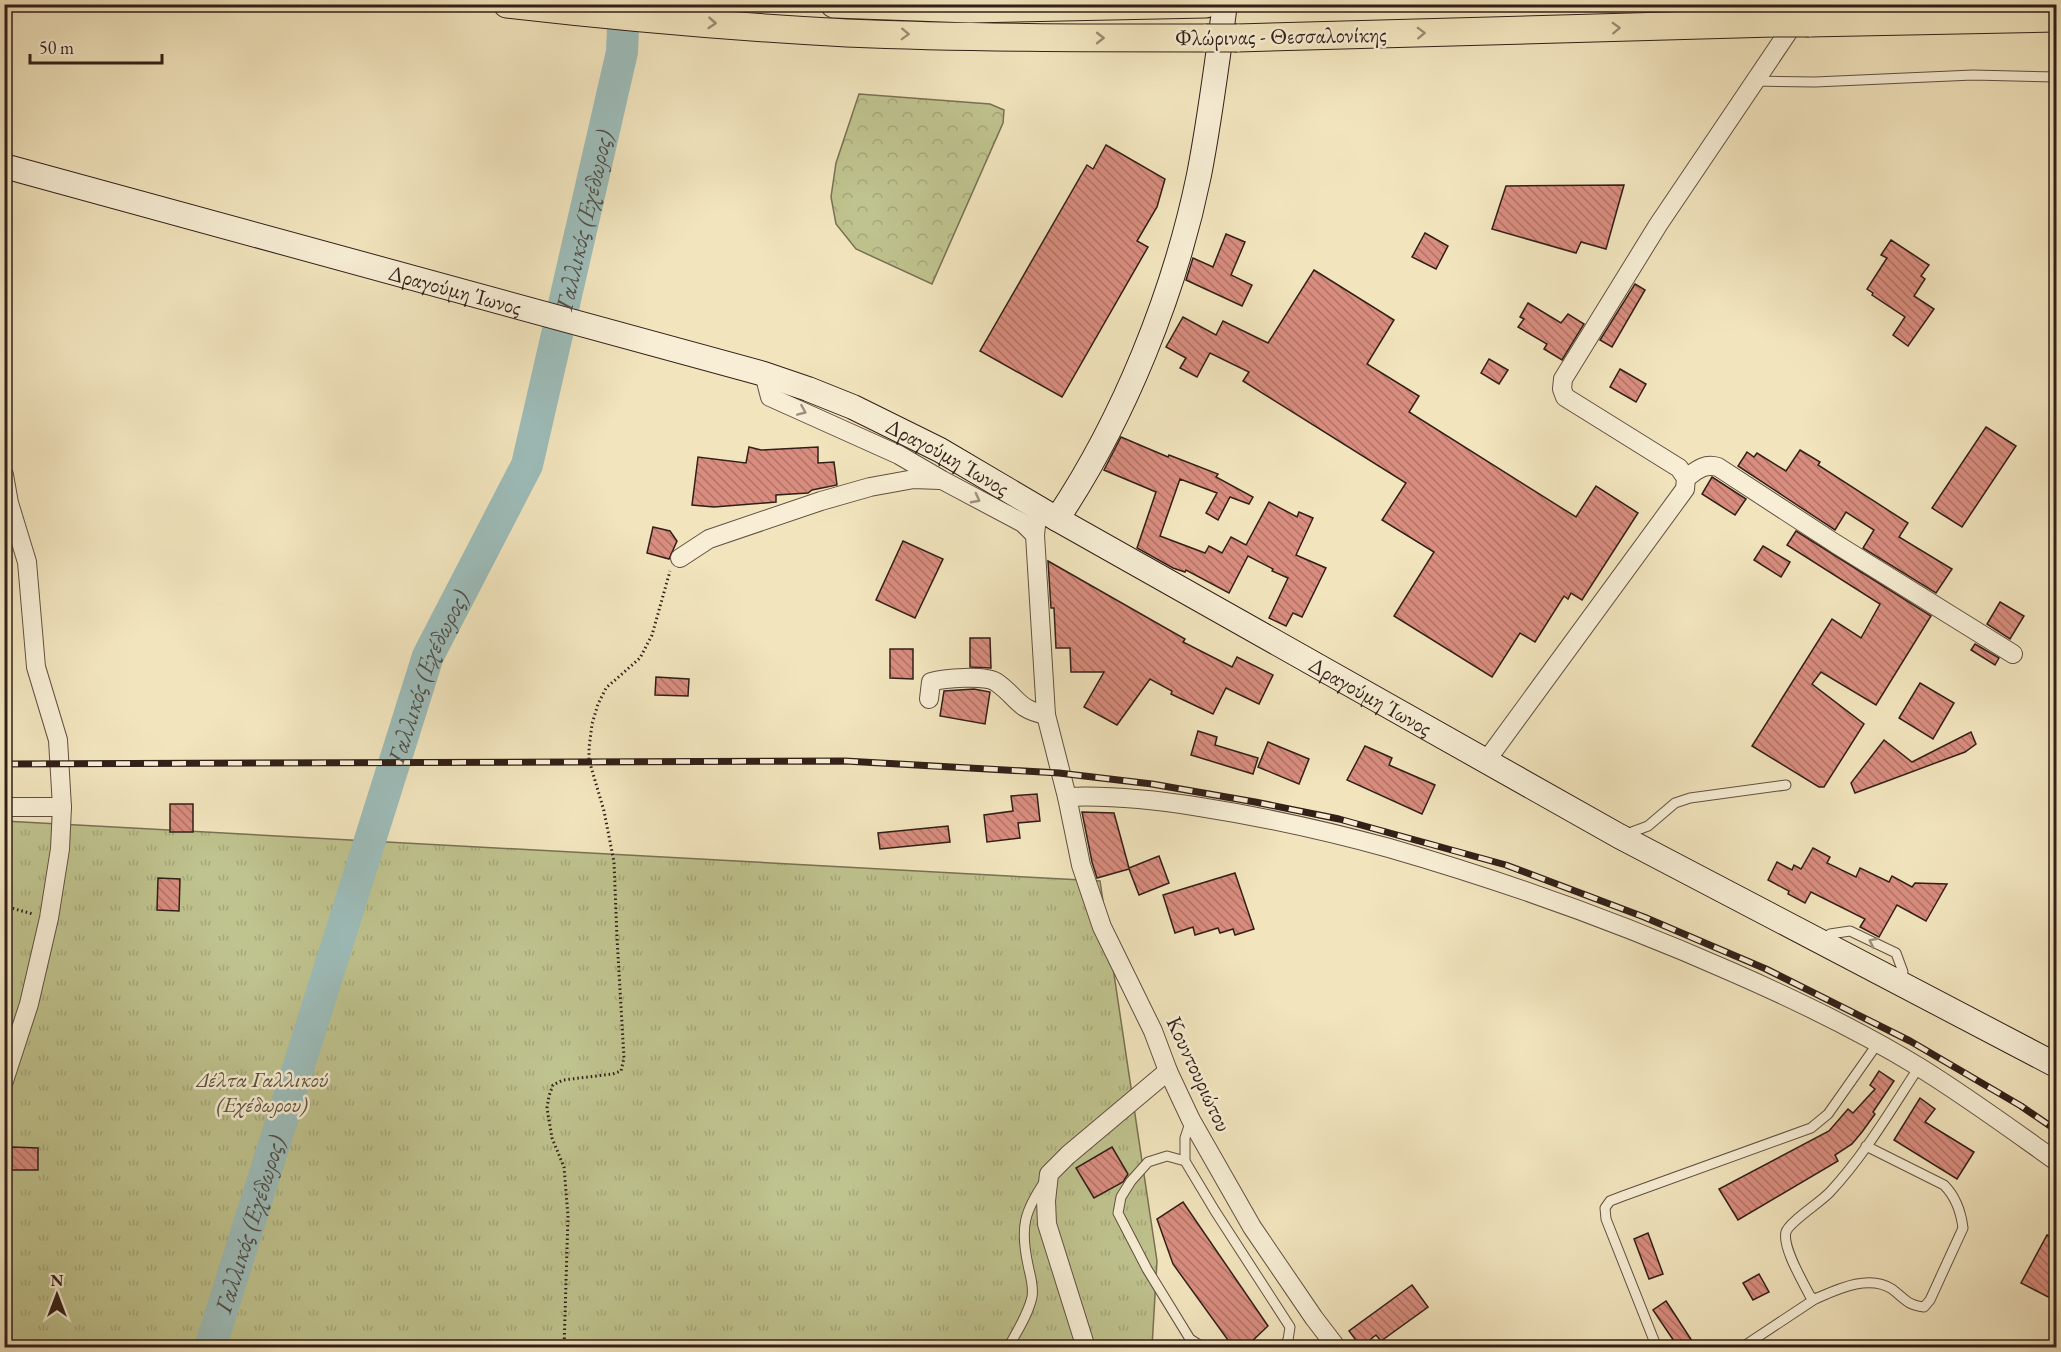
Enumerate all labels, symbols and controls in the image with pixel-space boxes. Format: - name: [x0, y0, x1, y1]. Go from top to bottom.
- one-way arrow: [707, 17, 716, 30]
- street label: Φλώρινας - Θεσσαλονίκης: [1175, 20, 1387, 52]
- one-way arrow: [1612, 21, 1621, 34]
- scale bar: [30, 27, 162, 65]
- one-way arrow: [1417, 27, 1426, 40]
- one-way arrow: [900, 28, 909, 41]
- one-way arrow: [1095, 32, 1104, 44]
- text: 50 m: [39, 36, 74, 59]
- water label: Γαλλικός (Εχέδωρος): [547, 126, 619, 314]
- street label: Δραγούμη Ίωνος: [386, 258, 525, 322]
- one-way arrow: [796, 404, 807, 416]
- street label: Δραγούμη Ίωνος: [881, 411, 1015, 502]
- one-way arrow: [970, 492, 981, 503]
- water label: Γαλλικός (Εχέδωρος): [379, 584, 475, 768]
- street label: Δραγούμη Ίωνος: [1304, 650, 1437, 742]
- one-way arrow: [1869, 937, 1880, 949]
- street label: Κουντουριώτου: [1160, 1012, 1238, 1136]
- park label: Δέλτα Γαλλικού (Εχέδωρου): [195, 1065, 329, 1119]
- water label: Γαλλικός (Εχέδωρος): [206, 1131, 292, 1318]
- north arrow: [27, 1265, 87, 1325]
- text: N: [51, 1270, 64, 1291]

